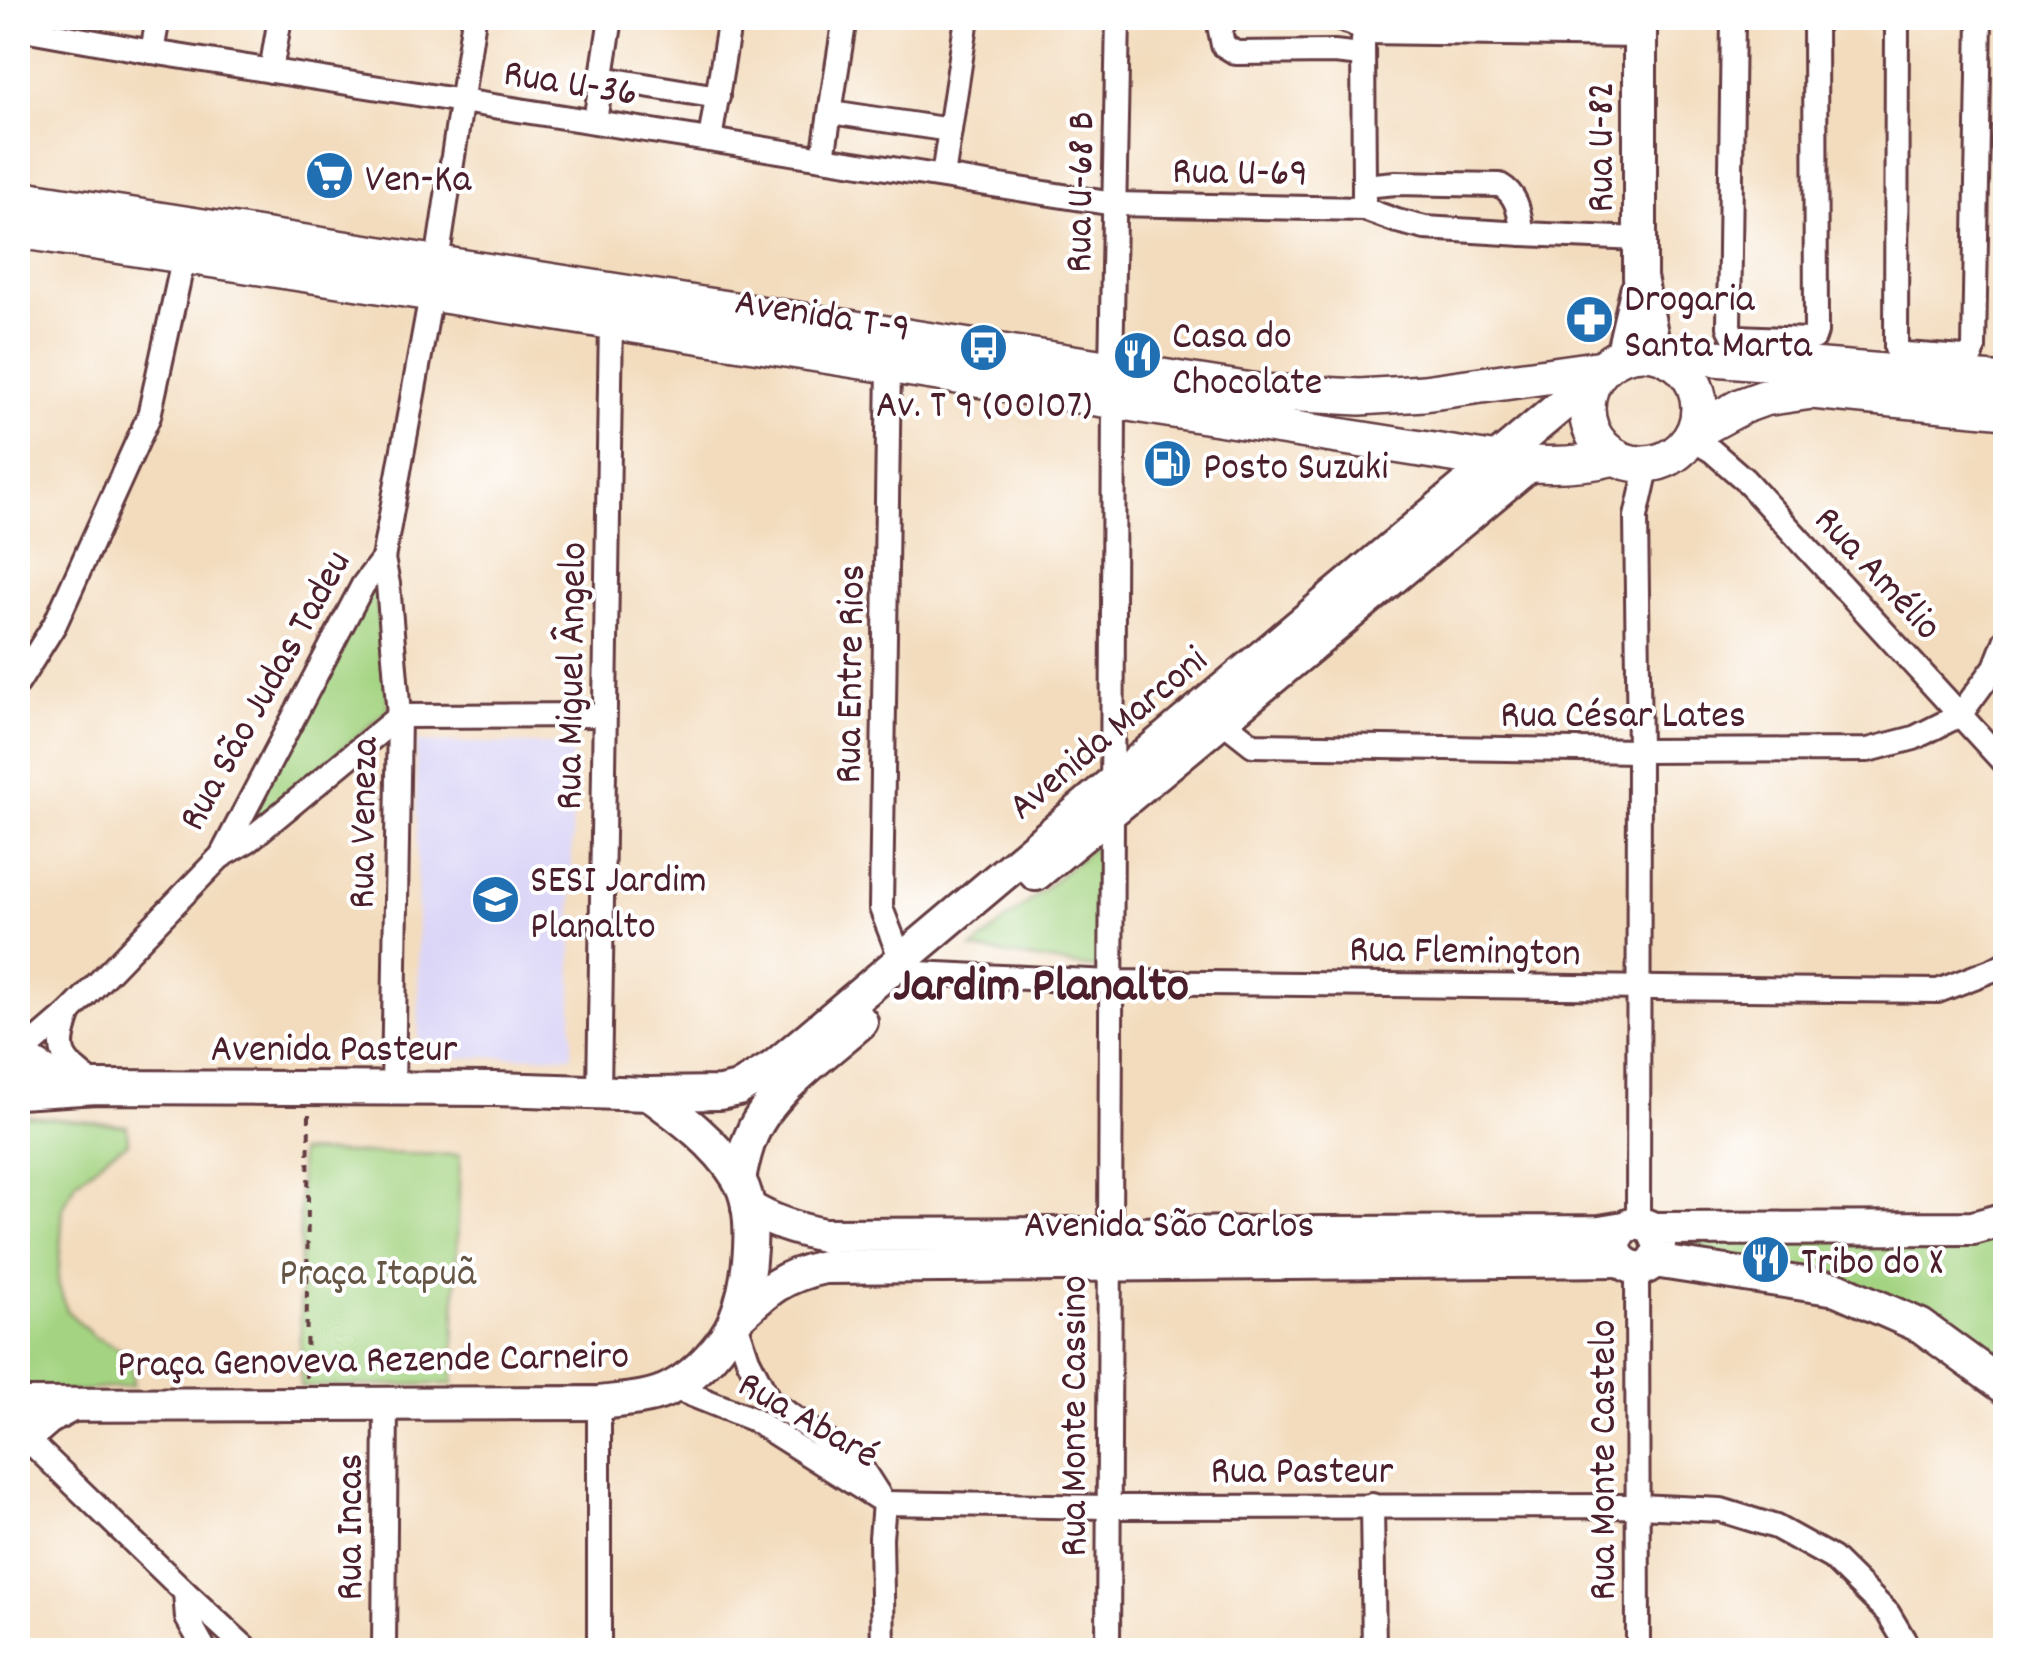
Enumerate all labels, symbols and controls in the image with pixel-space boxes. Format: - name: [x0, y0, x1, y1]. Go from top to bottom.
- street label: Rua U-36: [499, 48, 641, 125]
- street label: Rua U-82: [1576, 81, 1633, 213]
- street label: Rua U-68 B: [1054, 111, 1113, 273]
- street label: Rua U-69: [1172, 146, 1308, 205]
- supermarket icon: Ven-Ka: [304, 150, 356, 202]
- place label: Ven-Ka: [365, 154, 472, 211]
- place label: Drogaria Santa Marta: [1624, 274, 1813, 377]
- street label: Avenida T-9: [730, 276, 914, 360]
- pharmacy icon: Drogaria Santa Marta: [1563, 293, 1615, 345]
- place label: Casa do Chocolate: [1172, 311, 1322, 414]
- bus stop icon: Av. T 9 (00107): [958, 321, 1010, 373]
- restaurant icon: Casa do Chocolate: [1111, 330, 1163, 382]
- place label: Av. T 9 (00107): [876, 380, 1092, 437]
- fuel station icon: Posto Suzuki: [1142, 438, 1194, 490]
- place label: Posto Suzuki: [1203, 442, 1389, 499]
- street label: Rua Amélio: [1798, 495, 1953, 656]
- street label: Rua São Judas Tadeu: [167, 542, 368, 843]
- street label: Rua Miguel Ângelo: [544, 542, 605, 811]
- street label: Rua Entre Rios: [823, 564, 884, 784]
- street label: Avenida Marconi: [998, 635, 1222, 837]
- street label: Rua César Lates: [1500, 690, 1746, 747]
- street label: Rua Veneza: [337, 736, 397, 909]
- place label: SESI Jardim Planalto: [530, 855, 707, 958]
- school or university icon: SESI Jardim Planalto: [469, 874, 521, 926]
- street label: Rua Flemington: [1349, 924, 1581, 985]
- district label: Jardim Planalto: [893, 953, 1189, 1025]
- street label: Avenida Pasteur: [211, 1024, 458, 1081]
- street label: Avenida São Carlos: [1024, 1200, 1314, 1257]
- restaurant icon: Tribo do X: [1740, 1233, 1792, 1285]
- place label: Tribo do X: [1801, 1237, 1943, 1294]
- park label: Praça Itapuã: [279, 1248, 477, 1305]
- street label: Rua Monte Cassino: [1049, 1275, 1106, 1557]
- street label: Rua Monte Castelo: [1578, 1320, 1635, 1600]
- street label: Praça Genoveva Rezende Carneiro: [117, 1331, 630, 1396]
- street label: Rua Abaré: [726, 1359, 888, 1486]
- street label: Rua Pasteur: [1211, 1446, 1394, 1503]
- street label: Rua Incas: [325, 1453, 382, 1601]

